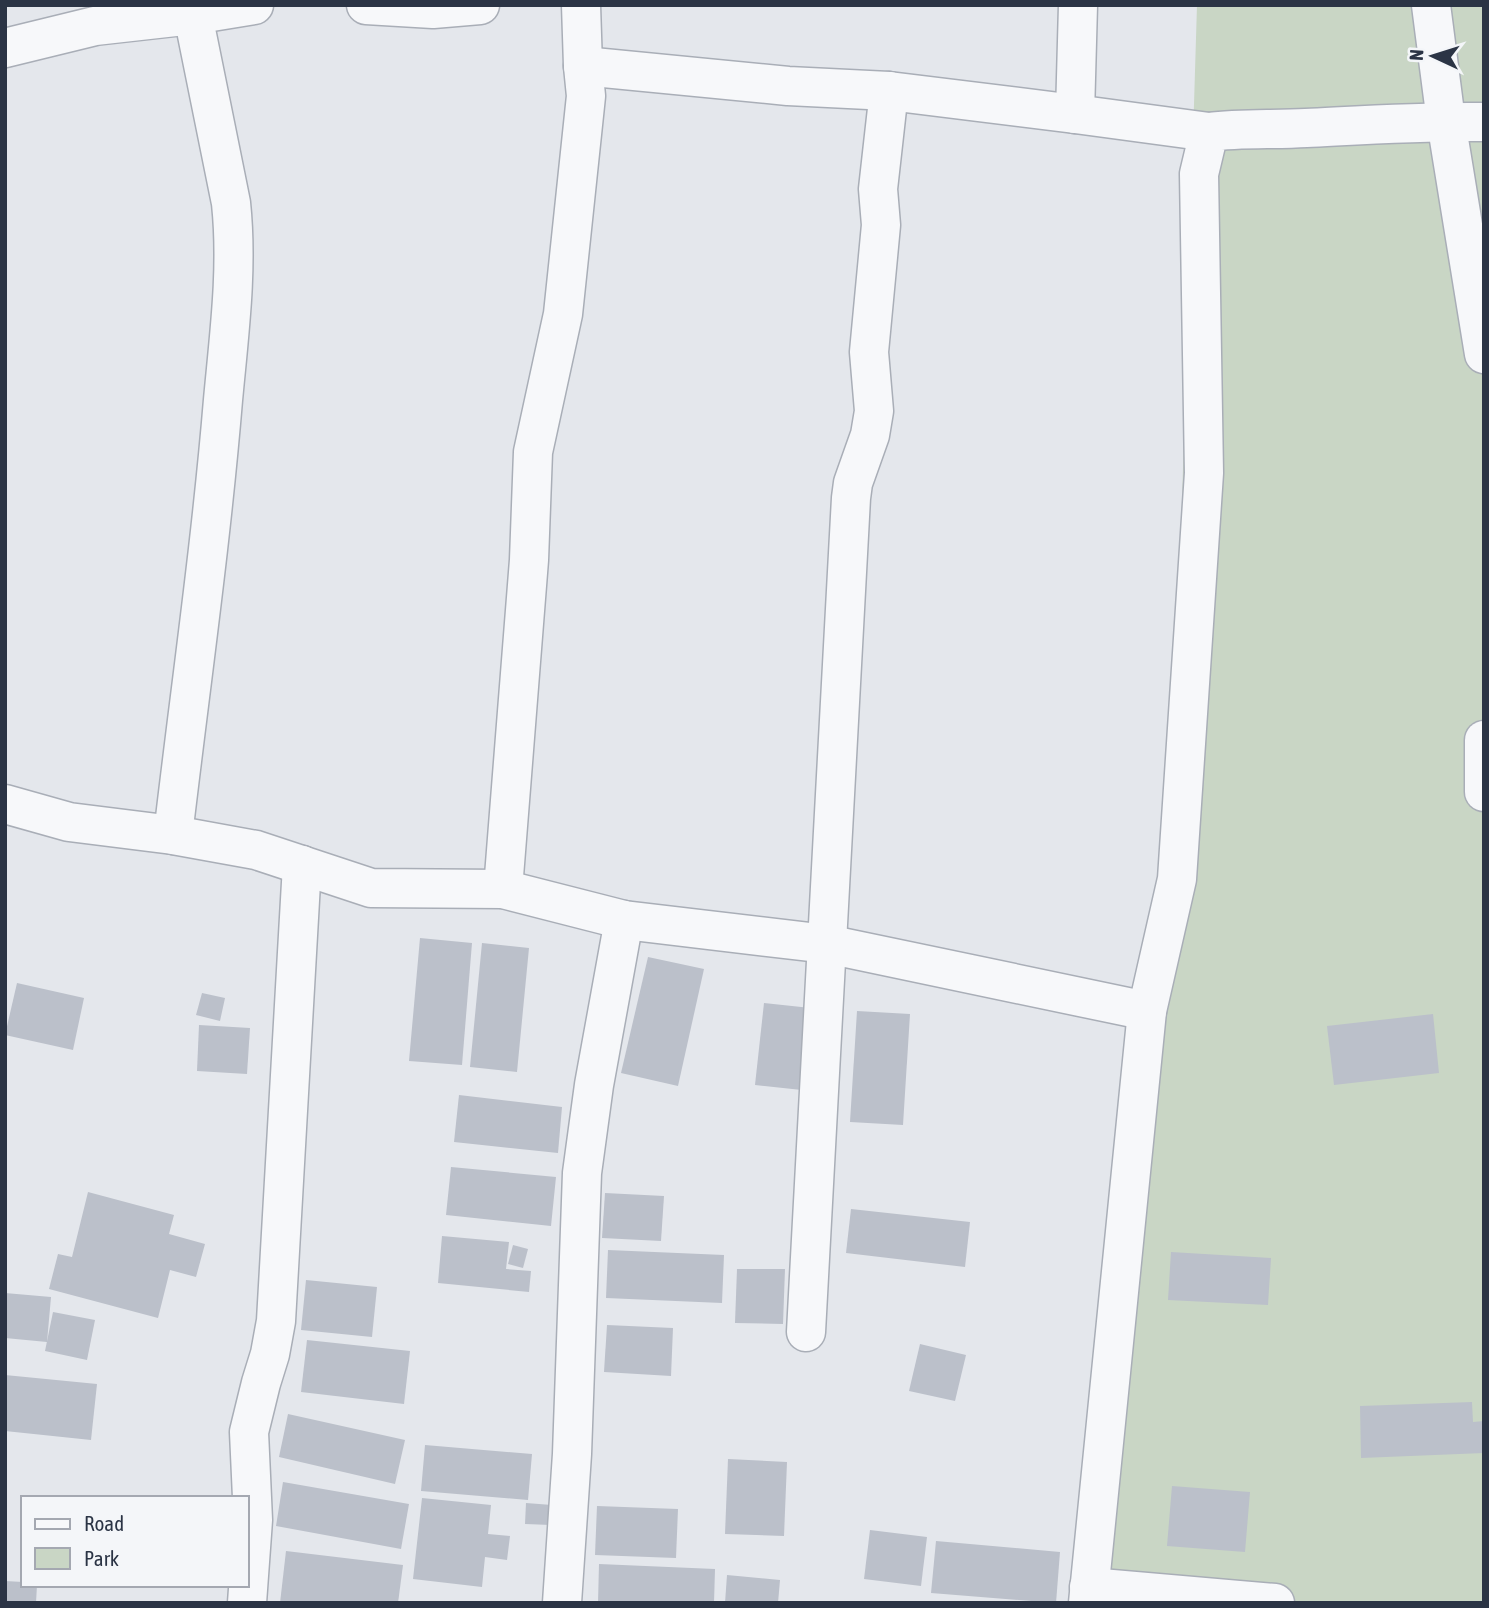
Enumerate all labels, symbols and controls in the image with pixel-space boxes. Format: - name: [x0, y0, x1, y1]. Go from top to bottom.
- north arrow: [1398, 21, 1468, 91]
- text: N: [1405, 48, 1427, 61]
- legend: [21, 1496, 248, 1587]
- text: Road: [84, 1511, 124, 1535]
- text: Park: [84, 1546, 119, 1570]

